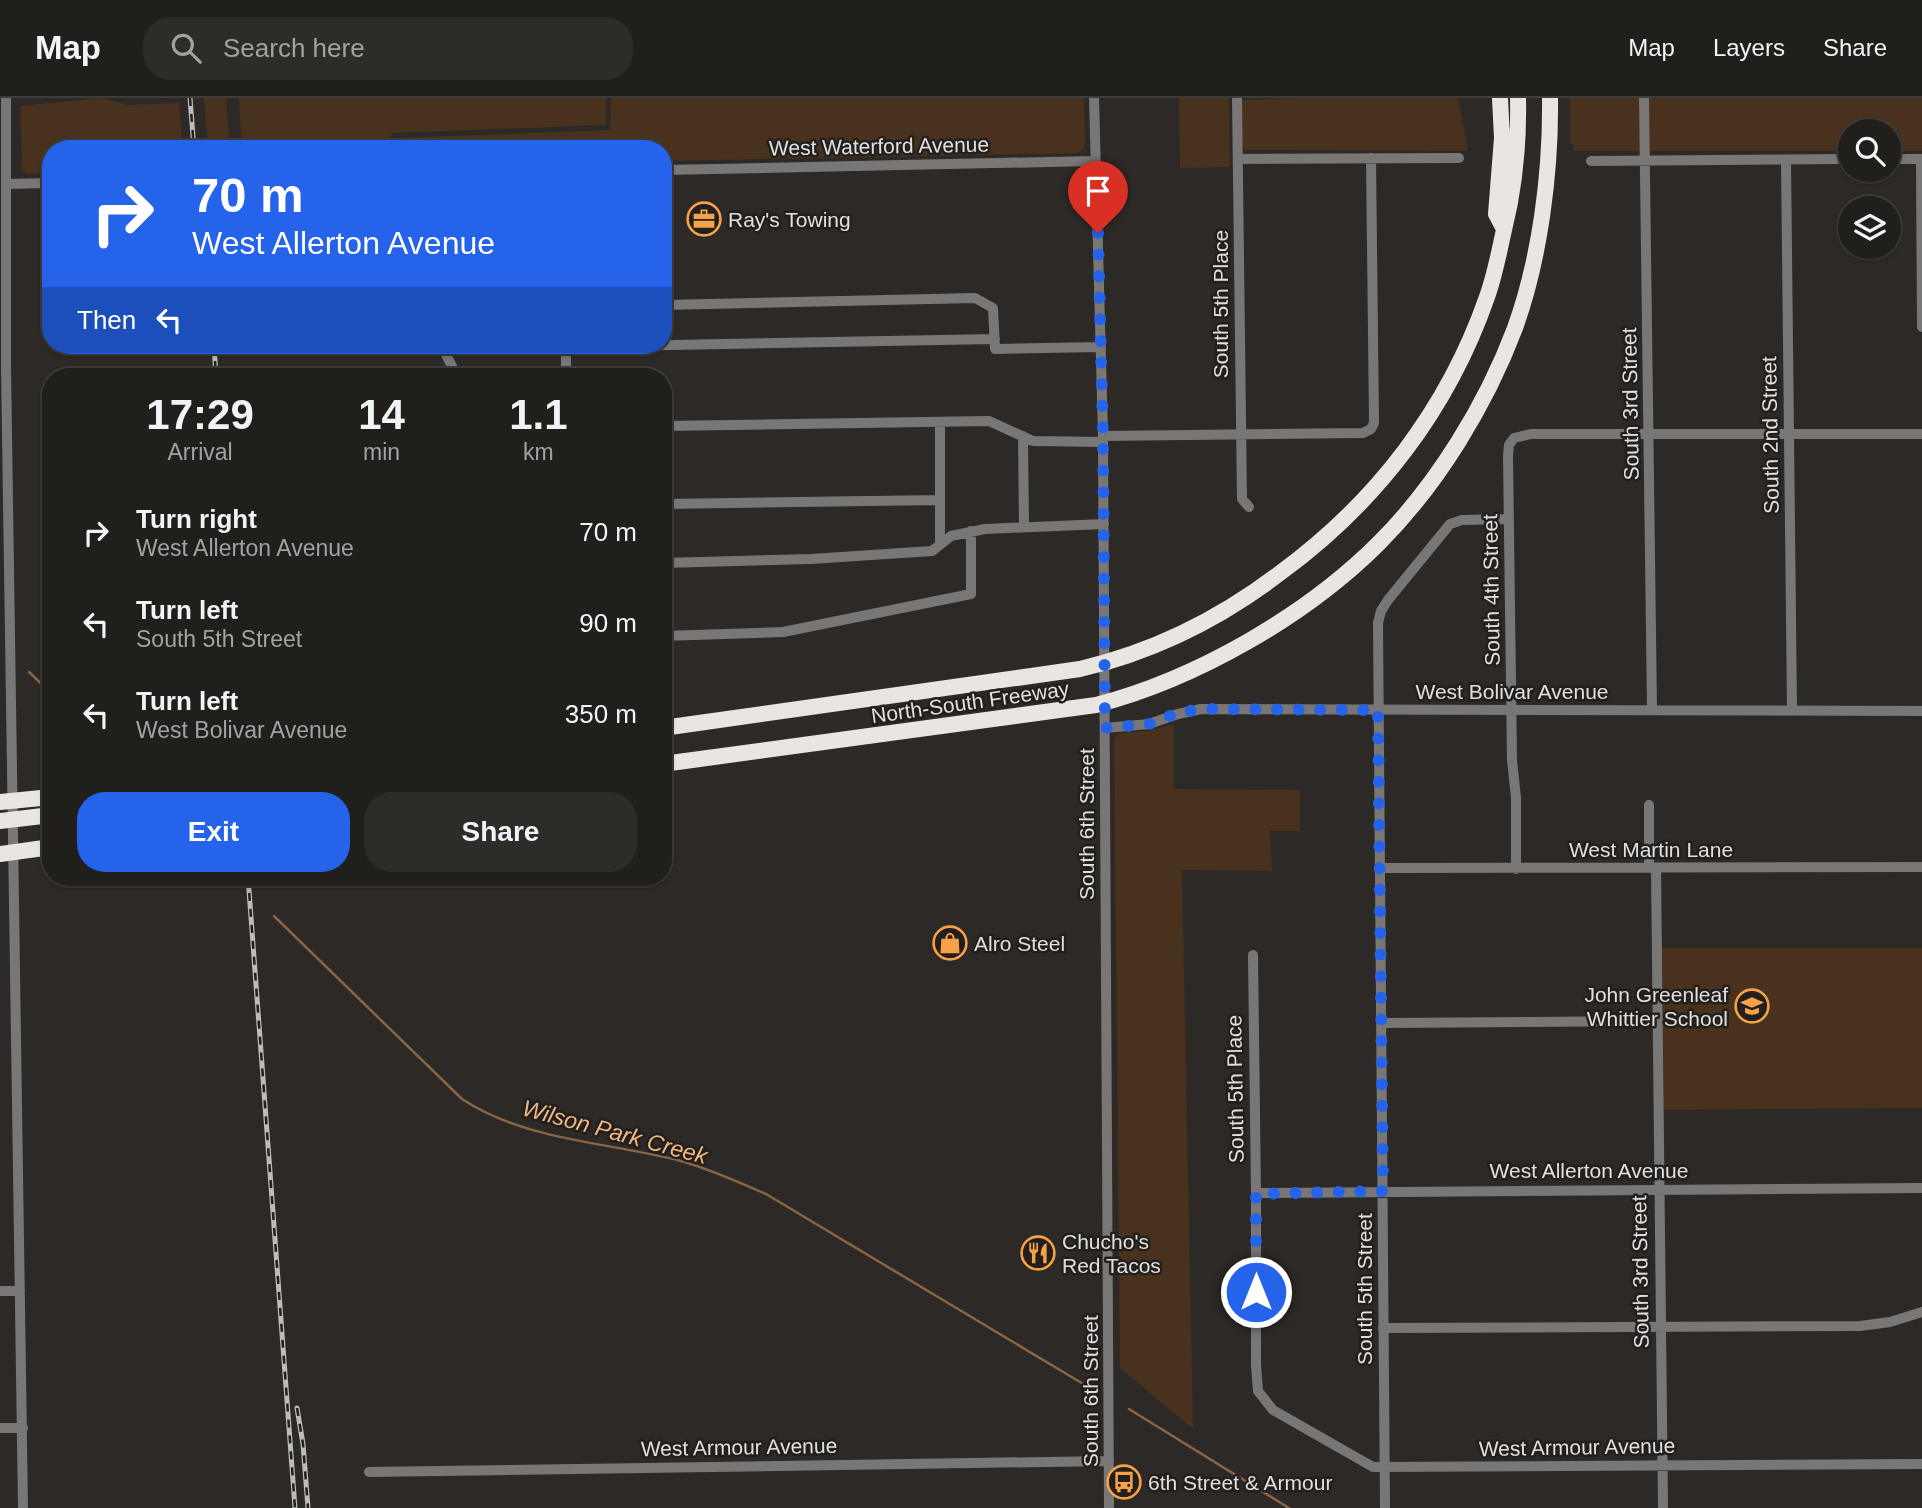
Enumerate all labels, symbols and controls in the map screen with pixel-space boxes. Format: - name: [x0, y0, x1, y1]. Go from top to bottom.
- search box: [143, 17, 633, 80]
- text: Map: [35, 29, 101, 66]
- icon: search: [167, 29, 205, 67]
- text: Search here: [223, 33, 365, 63]
- text: Map: [1628, 34, 1675, 61]
- text: Layers: [1713, 34, 1785, 61]
- text: Share: [1823, 34, 1887, 61]
- map controls: [1838, 119, 1901, 259]
- button: search: [1838, 119, 1901, 182]
- street label: West Waterford Avenue: [769, 133, 989, 159]
- pin: [1068, 161, 1128, 233]
- icon: right: [77, 168, 168, 259]
- text: 70 m: [192, 168, 304, 222]
- icon: arrive: [1079, 172, 1117, 210]
- button: layers: [1838, 196, 1901, 259]
- office icon: Ray's Towing: [685, 200, 723, 238]
- place label: Ray's Towing: [728, 208, 851, 231]
- text: West Allerton Avenue: [192, 225, 495, 261]
- street label: South 5th Place: [1209, 230, 1232, 378]
- icon: left: [150, 301, 188, 339]
- text: Then: [77, 305, 136, 335]
- street label: South 3rd Street: [1617, 327, 1643, 481]
- street label: South 2nd Street: [1757, 356, 1783, 514]
- text: 17:29: [146, 391, 254, 438]
- text: 14: [358, 391, 405, 438]
- text: 1.1: [509, 391, 568, 438]
- text: Arrival: [167, 439, 233, 465]
- text: min: [363, 439, 400, 465]
- text: km: [523, 439, 554, 465]
- text: Turn right: [136, 504, 257, 534]
- icon: right: [77, 514, 115, 552]
- street label: South 4th Street: [1478, 514, 1504, 666]
- text: 70 m: [579, 517, 637, 547]
- text: West Allerton Avenue: [136, 535, 354, 561]
- text: Turn left: [136, 595, 238, 625]
- icon: left: [77, 605, 115, 643]
- text: 90 m: [579, 608, 637, 638]
- text: South 5th Street: [136, 626, 302, 652]
- street label: North-South Freeway: [870, 677, 1071, 727]
- street label: West Bolivar Avenue: [1416, 680, 1609, 703]
- text: Turn left: [136, 686, 238, 716]
- icon: left: [77, 696, 115, 734]
- text: 350 m: [565, 699, 637, 729]
- text: West Bolivar Avenue: [136, 717, 347, 743]
- street label: South 6th Street: [1075, 748, 1098, 900]
- button: Exit: [77, 792, 350, 872]
- button: Share: [364, 792, 637, 872]
- street label: West Martin Lane: [1569, 838, 1733, 861]
- shop icon: Alro Steel: [931, 924, 969, 962]
- place label: Alro Steel: [974, 932, 1065, 955]
- place label: John Greenleaf Whittier School: [1584, 983, 1728, 1030]
- school or university icon: John Greenleaf Whittier School: [1733, 987, 1771, 1025]
- street label: South 5th Place: [1222, 1015, 1248, 1163]
- water label: Wilson Park Creek: [520, 1095, 712, 1170]
- street label: West Allerton Avenue: [1490, 1159, 1688, 1182]
- street label: South 3rd Street: [1627, 1195, 1653, 1349]
- street label: South 5th Street: [1353, 1213, 1376, 1365]
- place label: Chucho's Red Tacos: [1062, 1230, 1161, 1277]
- restaurant icon: Chucho's Red Tacos: [1019, 1234, 1057, 1272]
- position arrow: [1219, 1255, 1293, 1329]
- street label: South 6th Street: [1079, 1315, 1102, 1467]
- street label: West Armour Avenue: [641, 1434, 837, 1460]
- street label: West Armour Avenue: [1479, 1434, 1675, 1460]
- bus stop icon: 6th Street & Armour: [1105, 1463, 1143, 1501]
- place label: 6th Street & Armour: [1148, 1471, 1332, 1494]

